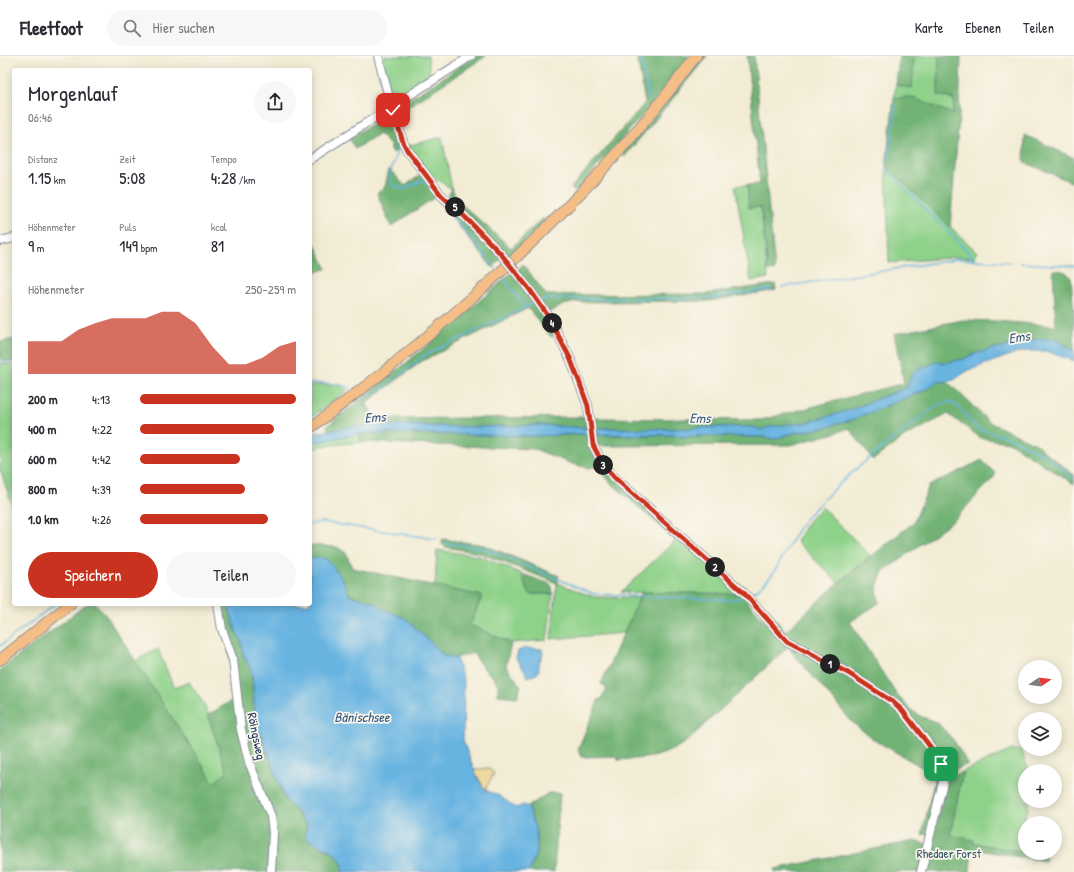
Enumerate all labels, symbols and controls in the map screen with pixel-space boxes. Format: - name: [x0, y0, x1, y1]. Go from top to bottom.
- search box: [107, 10, 387, 46]
- text: Fleetfoot: [20, 15, 83, 41]
- icon: search: [121, 17, 143, 39]
- text: Hier suchen: [153, 17, 215, 38]
- text: Karte: [915, 18, 943, 37]
- text: Ebenen: [965, 18, 1001, 37]
- text: Teilen: [1023, 18, 1054, 37]
- text: Morgenlauf: [28, 78, 118, 108]
- button: share: [254, 81, 296, 123]
- pin: [376, 93, 410, 127]
- icon: check: [382, 99, 404, 121]
- text: 06:46: [28, 108, 52, 126]
- text: Distanz: [28, 152, 58, 166]
- text: Zeit: [119, 152, 136, 166]
- text: Tempo: [211, 152, 237, 166]
- text: 1.15: [28, 166, 51, 189]
- text: 5:08: [119, 166, 145, 189]
- text: 4:28: [211, 166, 236, 189]
- text: km: [51, 173, 66, 187]
- text: /km: [236, 173, 256, 187]
- pin: 5: [445, 197, 465, 217]
- text: 5: [453, 200, 457, 214]
- text: Höhenmeter: [28, 220, 76, 234]
- text: Puls: [119, 220, 136, 234]
- text: kcal: [211, 220, 227, 234]
- text: 9: [28, 234, 34, 257]
- text: 149: [119, 234, 138, 257]
- text: 81: [211, 234, 224, 257]
- text: m: [34, 241, 44, 255]
- text: bpm: [138, 241, 157, 255]
- text: Höhenmeter: [28, 280, 85, 298]
- text: 250–259 m: [245, 280, 296, 298]
- pin: 4: [542, 313, 562, 333]
- text: 4: [550, 316, 554, 330]
- water label: Ems: [1007, 325, 1032, 348]
- text: 200 m: [28, 390, 58, 408]
- text: 4:13: [92, 390, 110, 408]
- water label: Ems: [364, 406, 388, 427]
- water label: Ems: [689, 408, 712, 427]
- text: 400 m: [28, 420, 56, 438]
- text: 4:22: [92, 420, 112, 438]
- text: 600 m: [28, 450, 57, 468]
- text: 4:42: [92, 450, 111, 468]
- pin: 3: [593, 455, 613, 475]
- text: 3: [601, 458, 605, 472]
- text: 800 m: [28, 480, 57, 498]
- text: 4:39: [92, 480, 111, 498]
- text: 1.0 km: [28, 510, 59, 528]
- text: 4:26: [92, 510, 111, 528]
- button: Speichern: [28, 552, 158, 598]
- button: Teilen: [166, 552, 296, 598]
- pin: 2: [705, 557, 725, 577]
- text: 2: [712, 560, 718, 574]
- pin: 1: [820, 654, 840, 674]
- text: 1: [828, 657, 832, 671]
- north arrow: [1018, 660, 1062, 704]
- map controls: [1018, 660, 1062, 860]
- water label: Bänischsee: [334, 707, 391, 726]
- street label: Röingsweg: [243, 711, 271, 761]
- button: layers: [1018, 712, 1062, 756]
- pin: [924, 747, 958, 781]
- icon: arrive: [930, 753, 952, 775]
- button: +: [1018, 764, 1062, 808]
- button: −: [1018, 816, 1062, 860]
- park label: Rhedaer Forst: [917, 844, 982, 862]

